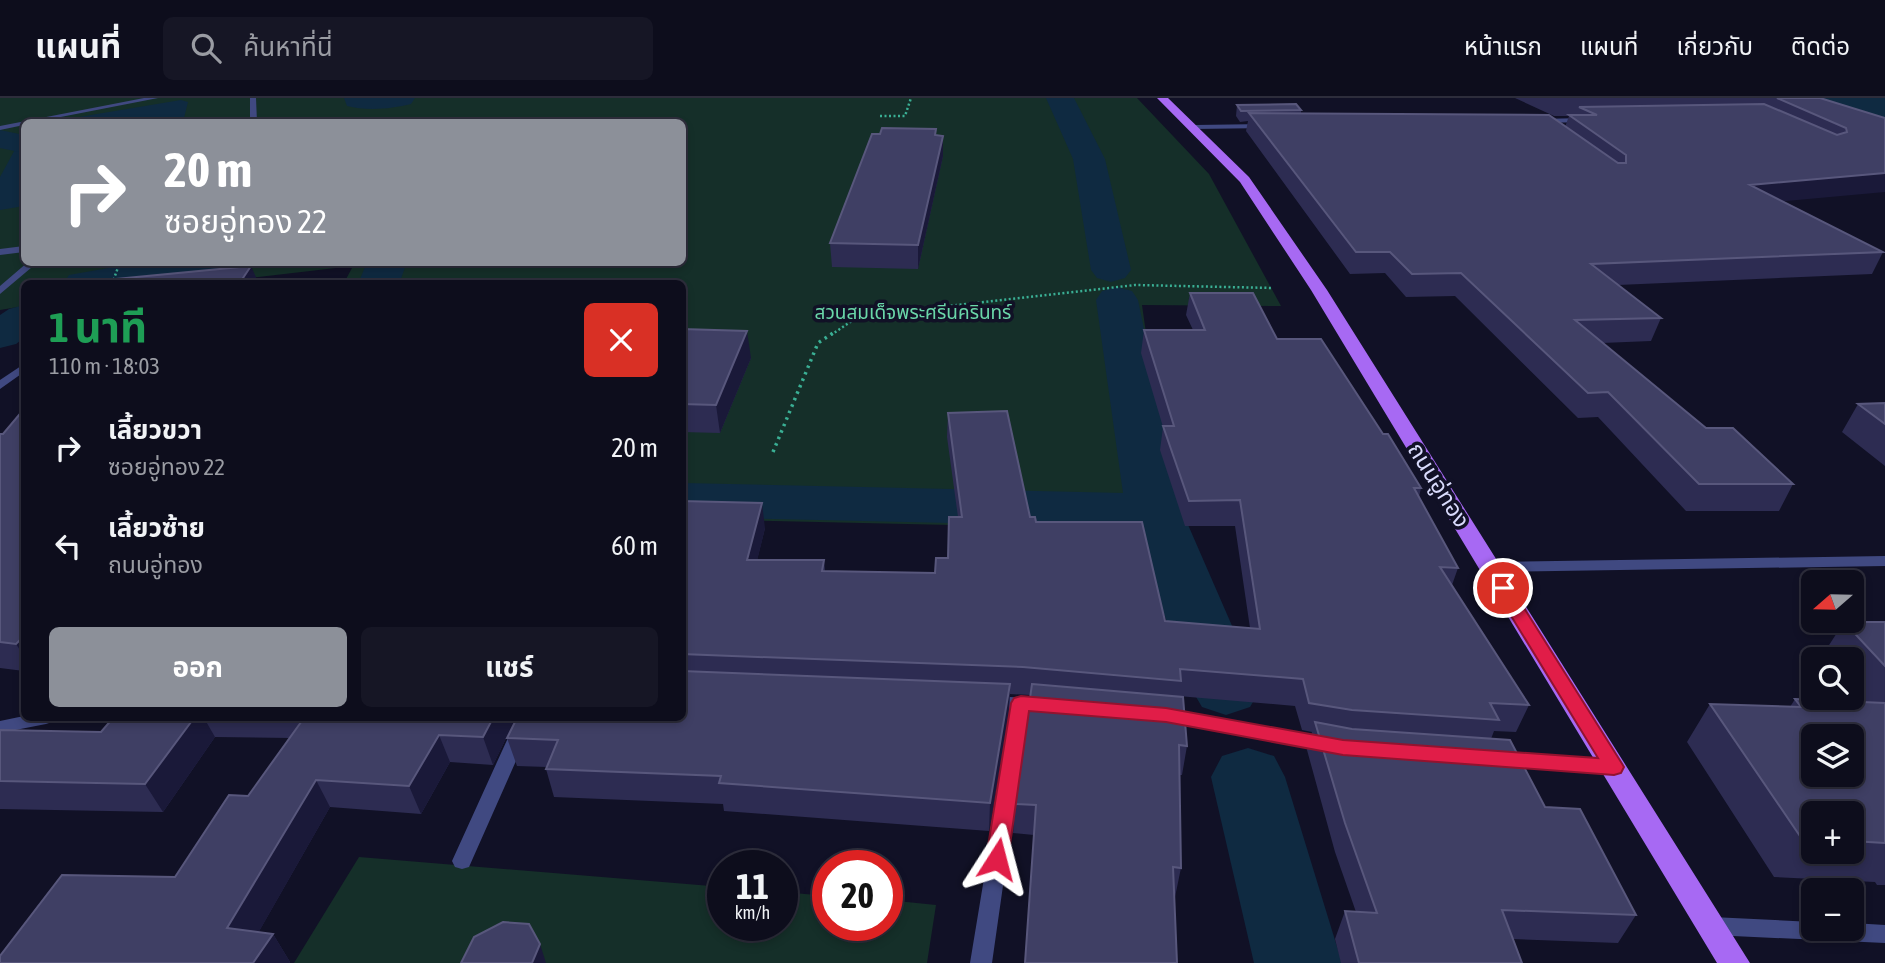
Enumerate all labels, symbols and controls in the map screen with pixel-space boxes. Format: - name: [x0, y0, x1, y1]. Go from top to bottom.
- search box: [163, 17, 653, 80]
- text: แผนที่: [35, 27, 121, 65]
- icon: search: [187, 29, 225, 67]
- text: ค้นหาที่นี่: [243, 32, 333, 62]
- text: หน้าแรก: [1464, 33, 1542, 60]
- text: แผนที่: [1580, 33, 1638, 60]
- text: เกี่ยวกับ: [1676, 33, 1753, 60]
- text: ติดต่อ: [1791, 33, 1850, 60]
- text: 20 m: [164, 141, 252, 197]
- icon: right: [49, 147, 140, 238]
- text: ซอยอู่ทอง 22: [164, 203, 327, 240]
- park label: สวนสมเด็จพระศรีนครินทร์: [815, 301, 1012, 323]
- text: 1 นาที: [49, 303, 147, 351]
- button: close: [584, 303, 658, 377]
- text: 110 m · 18:03: [49, 353, 160, 379]
- text: เลี้ยวขวา: [108, 415, 202, 445]
- icon: right: [49, 429, 87, 467]
- text: 20 m: [611, 433, 658, 463]
- street label: ถนนอู่ทอง: [1401, 438, 1475, 533]
- text: ซอยอู่ทอง 22: [108, 454, 225, 480]
- text: เลี้ยวซ้าย: [108, 513, 205, 543]
- icon: left: [49, 527, 87, 565]
- text: 60 m: [611, 531, 658, 561]
- text: ถนนอู่ทอง: [108, 552, 203, 578]
- pin: [1473, 558, 1533, 618]
- icon: arrive: [1484, 569, 1522, 607]
- north arrow: [1801, 570, 1864, 634]
- map controls: [1801, 570, 1864, 941]
- button: ออก: [49, 627, 347, 707]
- button: แชร์: [361, 627, 658, 707]
- button: search: [1801, 647, 1864, 710]
- button: layers: [1801, 724, 1864, 787]
- button: +: [1801, 801, 1864, 864]
- position arrow: [960, 822, 1034, 896]
- speed limit sign: 20: [812, 850, 903, 941]
- text: 11: [736, 866, 769, 906]
- button: −: [1801, 878, 1864, 941]
- text: km/h: [735, 902, 770, 923]

